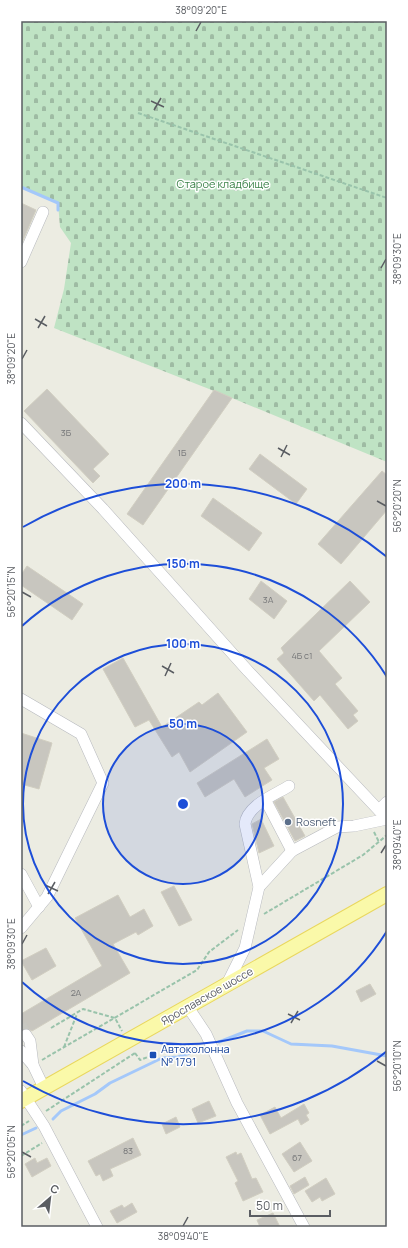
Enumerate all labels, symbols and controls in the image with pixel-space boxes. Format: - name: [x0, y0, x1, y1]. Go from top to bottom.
- text: 38°09'20"E: [175, 3, 227, 17]
- park label: Старое кладбище: [177, 176, 270, 191]
- text: 38°09'30"E: [390, 233, 404, 285]
- text: 38°09'20"E: [4, 333, 18, 385]
- house number: 3Б: [61, 426, 72, 439]
- house number: 1Б: [178, 446, 187, 459]
- text: 200 m: [165, 475, 201, 492]
- text: 56°20'20"N: [390, 479, 404, 532]
- text: 150 m: [166, 555, 200, 572]
- text: 56°20'15"N: [4, 566, 18, 617]
- house number: 3А: [263, 593, 274, 606]
- text: 100 m: [166, 635, 200, 652]
- house number: 4Б с1: [291, 649, 313, 662]
- text: 50 m: [169, 715, 197, 732]
- centre of rings: [176, 797, 190, 811]
- place label: Rosneft: [296, 814, 336, 829]
- marker: Rosneft: [283, 817, 293, 827]
- text: 38°09'40"E: [390, 819, 404, 870]
- text: 38°09'30"E: [4, 918, 18, 970]
- street label: Ярославское шоссе: [158, 963, 256, 1028]
- house number: 2А: [71, 986, 82, 999]
- text: 56°20'10"N: [390, 1040, 404, 1092]
- place label: Автоколонна № 1791: [161, 1041, 230, 1069]
- marker: Автоколонна № 1791: [148, 1050, 158, 1060]
- text: 56°20'05"N: [4, 1125, 18, 1179]
- house number: 83: [123, 1144, 133, 1157]
- house number: 67: [292, 1151, 303, 1164]
- north arrow: [30, 1178, 70, 1218]
- text: С: [48, 1180, 62, 1197]
- scale bar: [250, 1192, 330, 1218]
- text: 50 m: [256, 1197, 283, 1214]
- text: 38°09'40"E: [158, 1229, 209, 1243]

